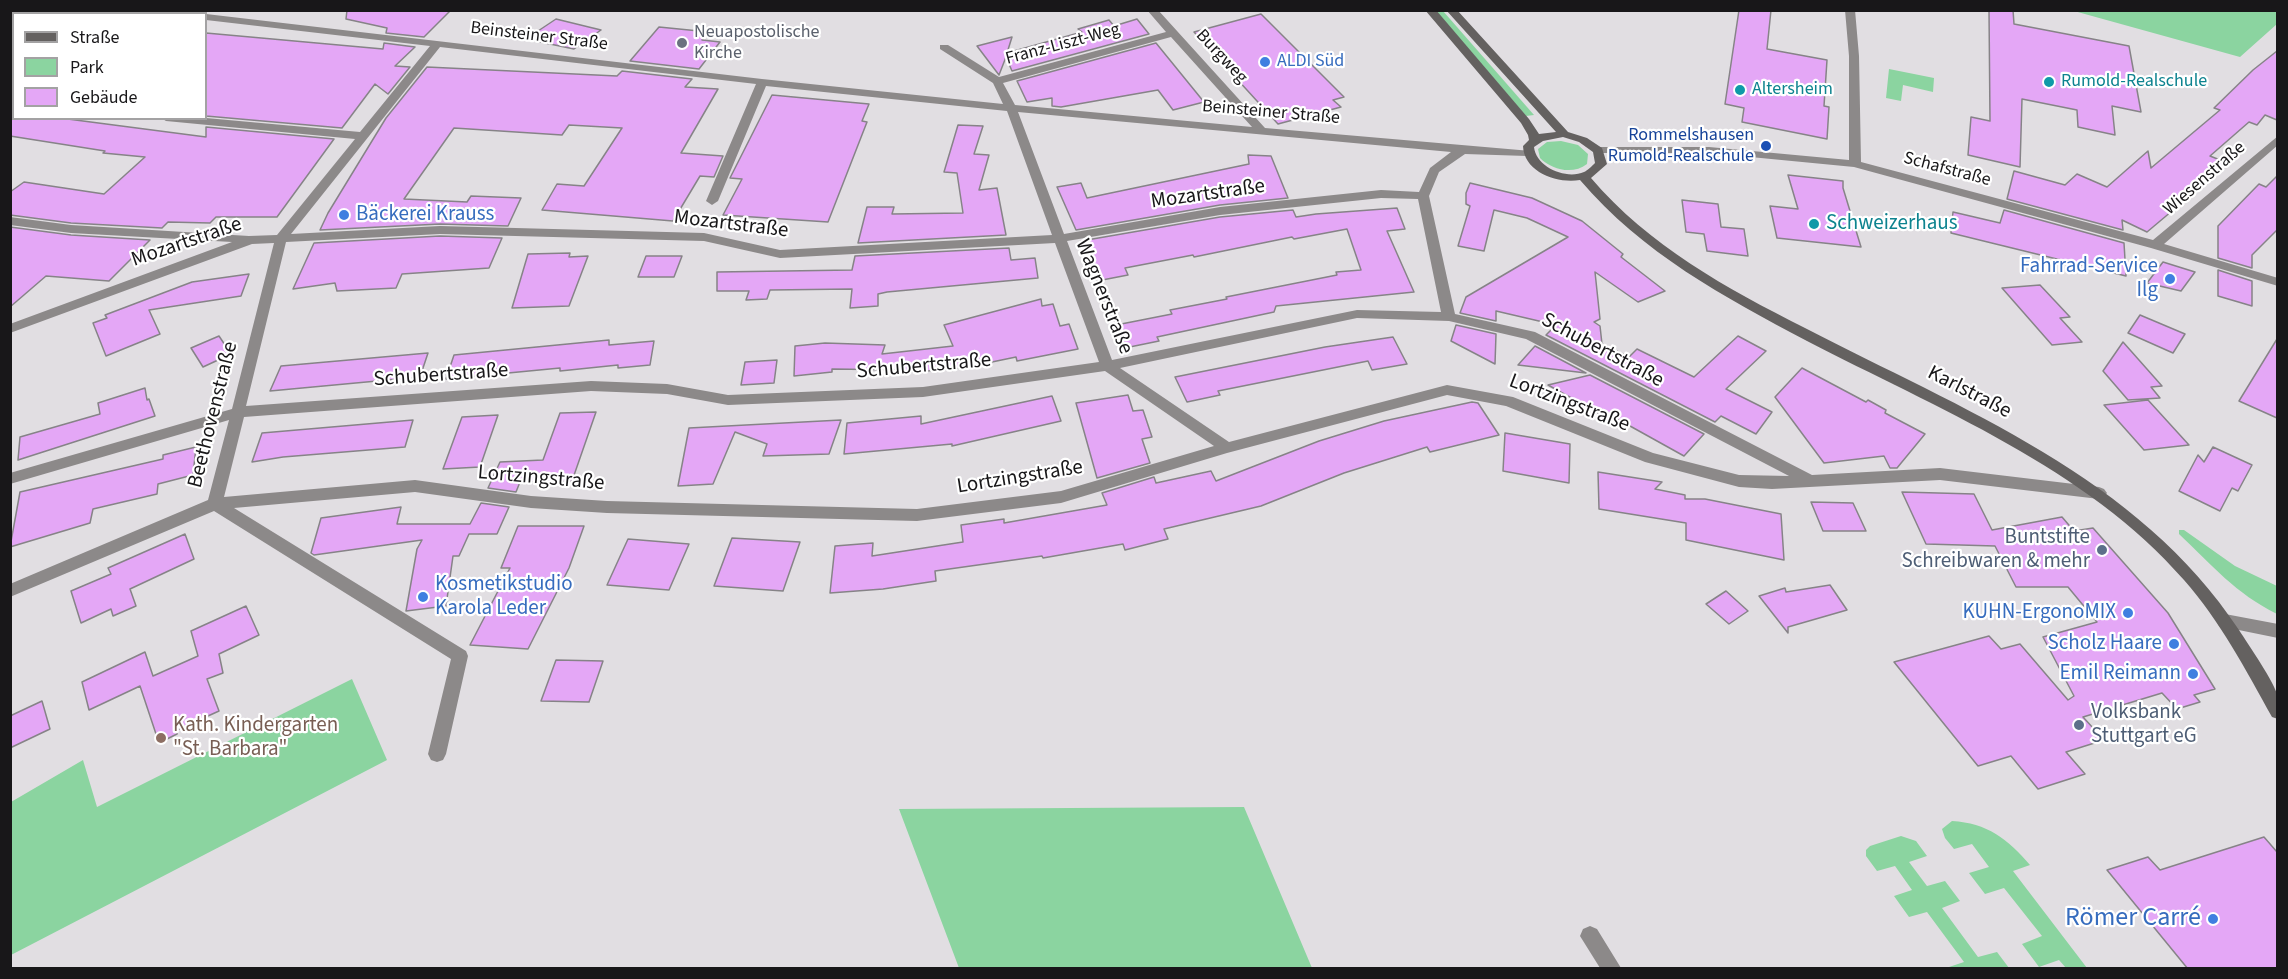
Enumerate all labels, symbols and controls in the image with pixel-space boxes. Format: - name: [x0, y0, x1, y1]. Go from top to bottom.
- legend: [12, 12, 207, 120]
- street label: Beinsteiner Straße: [469, 18, 609, 56]
- street label: Franz-Liszt-Weg: [1003, 19, 1123, 71]
- place label: Neuapostolische Kirche: [694, 22, 819, 64]
- text: Straße: [70, 25, 119, 50]
- street label: Burgweg: [1191, 25, 1251, 89]
- marker: Neuapostolische Kirche: [675, 36, 689, 50]
- place label: ALDI Süd: [1277, 51, 1344, 73]
- text: Park: [70, 55, 104, 80]
- marker: ALDI Süd: [1258, 55, 1272, 69]
- place label: Rumold-Realschule: [2061, 71, 2207, 93]
- marker: Rumold-Realschule: [2042, 75, 2056, 89]
- place label: Altersheim: [1752, 79, 1833, 101]
- marker: Altersheim: [1733, 83, 1747, 97]
- text: Gebäude: [70, 85, 138, 110]
- street label: Beinsteiner Straße: [1201, 96, 1341, 130]
- place label: Rommelshausen Rumold-Realschule: [1608, 125, 1754, 168]
- street label: Wiesenstraße: [2160, 138, 2250, 220]
- marker: Rommelshausen Rumold-Realschule: [1759, 139, 1773, 153]
- street label: Schafstraße: [1901, 148, 1993, 192]
- street label: Mozartstraße: [1149, 175, 1267, 215]
- place label: Bäckerei Krauss: [356, 202, 494, 228]
- street label: Mozartstraße: [672, 205, 790, 245]
- marker: Bäckerei Krauss: [337, 208, 351, 222]
- place label: Schweizerhaus: [1826, 211, 1957, 237]
- street label: Mozartstraße: [128, 212, 246, 274]
- marker: Schweizerhaus: [1807, 217, 1821, 231]
- street label: Wagnerstraße: [1069, 236, 1137, 358]
- place label: Fahrrad-Service Ilg: [2020, 254, 2158, 304]
- marker: Fahrrad-Service Ilg: [2163, 272, 2177, 286]
- street label: Schubertstraße: [1536, 308, 1668, 394]
- street label: Beethovenstraße: [184, 339, 244, 491]
- street label: Schubertstraße: [856, 349, 992, 385]
- street label: Schubertstraße: [373, 359, 509, 393]
- street label: Karlstraße: [1923, 361, 2015, 425]
- street label: Lortzingstraße: [1505, 369, 1633, 439]
- street label: Lortzingstraße: [955, 456, 1085, 500]
- street label: Lortzingstraße: [477, 461, 605, 497]
- place label: Buntstifte Schreibwaren & mehr: [1901, 525, 2090, 575]
- marker: Buntstifte Schreibwaren & mehr: [2095, 543, 2109, 557]
- place label: Kosmetikstudio Karola Leder: [435, 572, 573, 622]
- marker: Kosmetikstudio Karola Leder: [416, 590, 430, 604]
- place label: KUHN-ErgonoMIX: [1963, 600, 2116, 626]
- marker: KUHN-ErgonoMIX: [2121, 606, 2135, 620]
- place label: Scholz Haare: [2048, 631, 2162, 657]
- marker: Scholz Haare: [2167, 637, 2181, 651]
- place label: Emil Reimann: [2060, 661, 2181, 687]
- marker: Emil Reimann: [2186, 667, 2200, 681]
- place label: Volksbank Stuttgart eG: [2091, 700, 2197, 750]
- place label: Kath. Kindergarten "St. Barbara": [173, 713, 338, 763]
- marker: Volksbank Stuttgart eG: [2072, 718, 2086, 732]
- marker: Kath. Kindergarten "St. Barbara": [154, 731, 168, 745]
- place label: Römer Carré: [2065, 903, 2201, 935]
- marker: Römer Carré: [2206, 912, 2220, 926]

